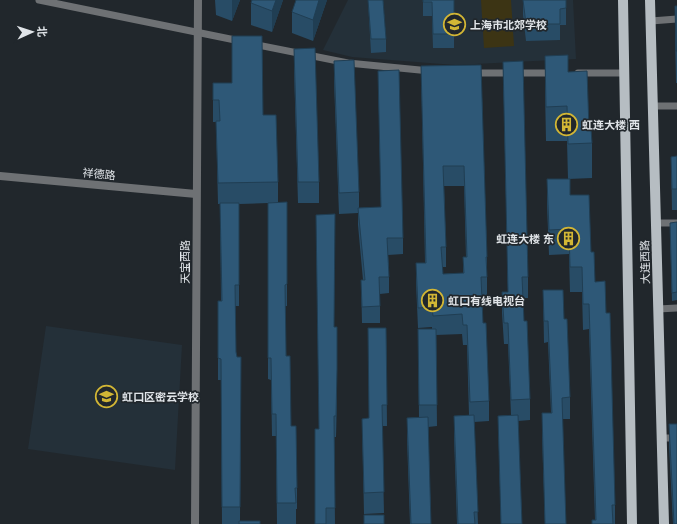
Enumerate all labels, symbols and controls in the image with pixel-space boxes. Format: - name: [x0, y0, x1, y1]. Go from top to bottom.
- north arrow: [12, 12, 52, 52]
- school or university icon: 上海市北郊学校: [442, 12, 468, 38]
- place label: 上海市北郊学校: [470, 17, 547, 32]
- text: 北: [35, 26, 50, 37]
- building icon: 虹连大楼 西: [554, 112, 580, 138]
- place label: 虹连大楼 西: [582, 117, 640, 132]
- street label: 祥德路: [82, 165, 116, 182]
- building icon: 虹连大楼 东: [556, 226, 582, 252]
- place label: 虹连大楼 东: [496, 231, 554, 246]
- street label: 天宝西路: [177, 240, 192, 284]
- street label: 大连西路: [637, 240, 652, 284]
- building icon: 虹口有线电视台: [420, 288, 446, 314]
- place label: 虹口有线电视台: [448, 293, 525, 308]
- school or university icon: 虹口区密云学校: [94, 384, 120, 410]
- place label: 虹口区密云学校: [122, 389, 199, 404]

